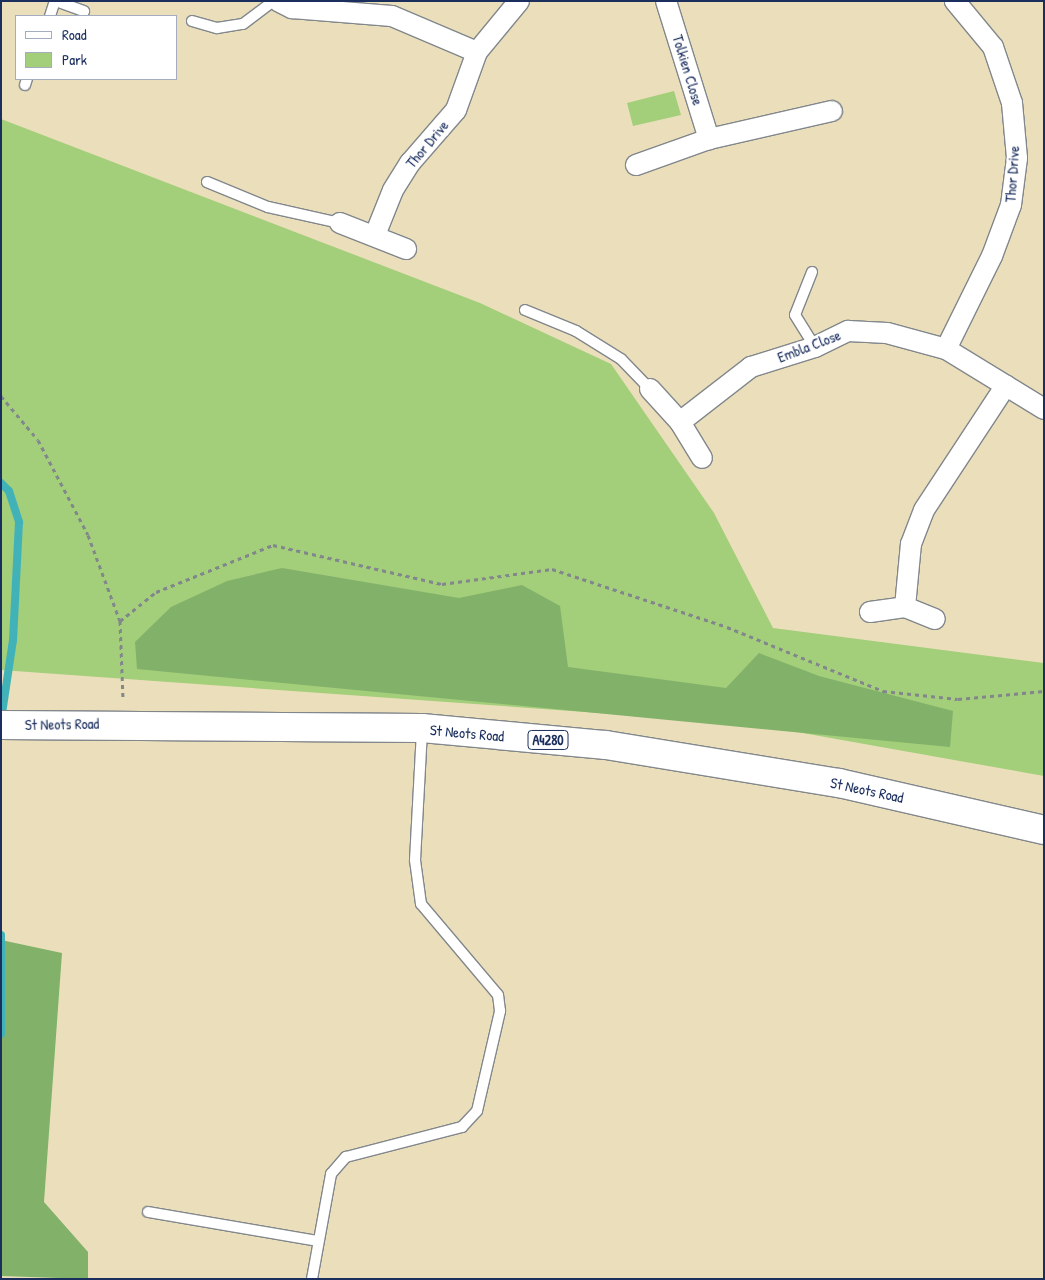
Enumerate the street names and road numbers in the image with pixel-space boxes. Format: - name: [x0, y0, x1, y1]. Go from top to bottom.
- street label: Tolkien Close: [669, 33, 707, 107]
- street label: Thor Drive: [402, 116, 452, 172]
- street label: Thor Drive: [1001, 145, 1023, 203]
- street label: Embla Close: [775, 326, 843, 366]
- street label: St Neots Road: [25, 714, 99, 734]
- street label: St Neots Road: [429, 721, 505, 745]
- road number: A4280: [527, 728, 569, 752]
- street label: St Neots Road: [829, 773, 905, 807]

